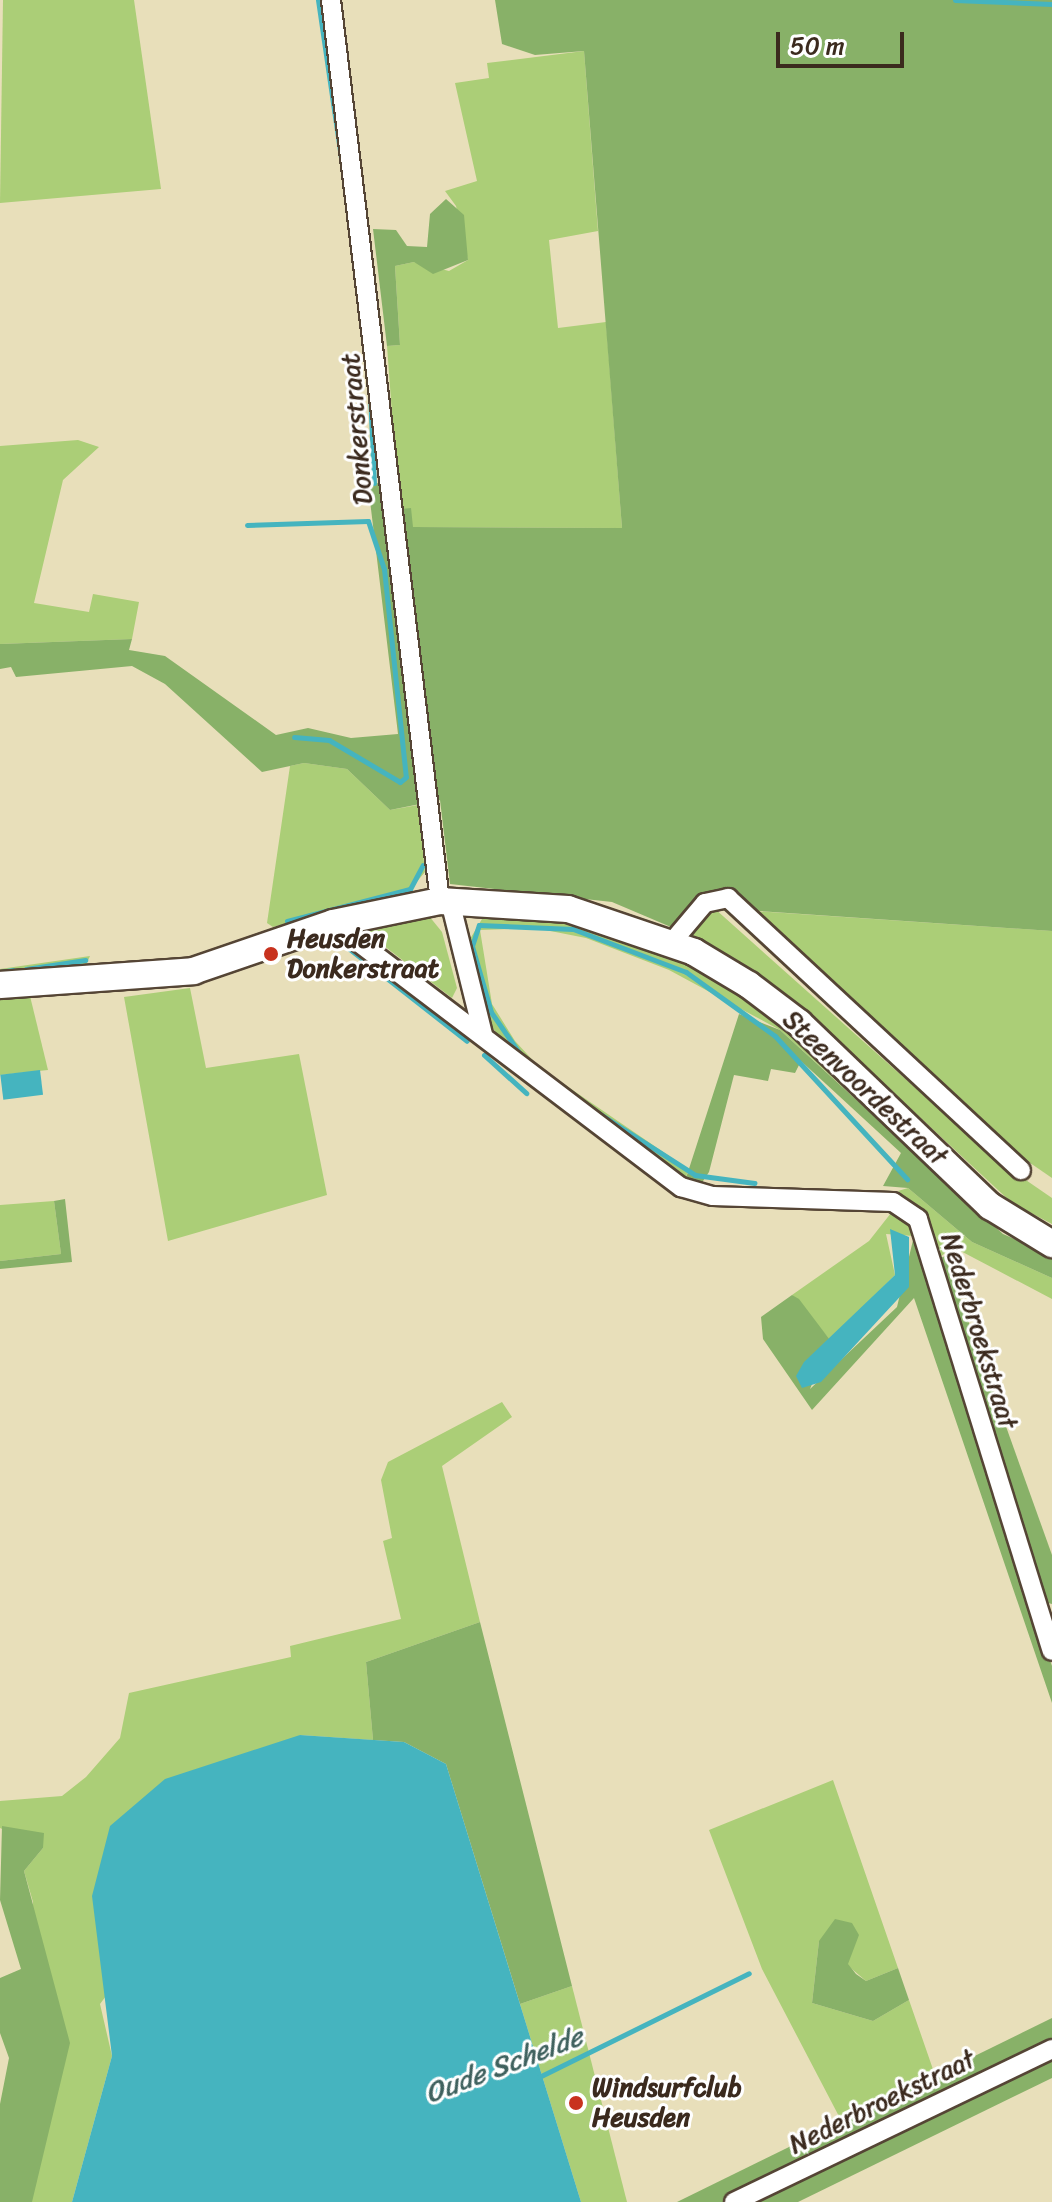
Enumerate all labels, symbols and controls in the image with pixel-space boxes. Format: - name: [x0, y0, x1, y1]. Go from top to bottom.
- scale bar: [780, 16, 908, 66]
- text: 50 m: [790, 25, 845, 67]
- street label: Donkerstraat: [335, 352, 379, 506]
- place label: Heusden Donkerstraat: [287, 923, 439, 984]
- marker: Heusden Donkerstraat: [262, 945, 280, 963]
- street label: Steenvoordestraat: [776, 1004, 954, 1172]
- street label: Nederbroekstraat: [934, 1229, 1024, 1433]
- water label: Oude Schelde: [420, 2019, 588, 2111]
- street label: Nederbroekstraat: [784, 2043, 980, 2161]
- place label: Windsurfclub Heusden: [592, 2072, 742, 2134]
- marker: Windsurfclub Heusden: [567, 2094, 585, 2112]

